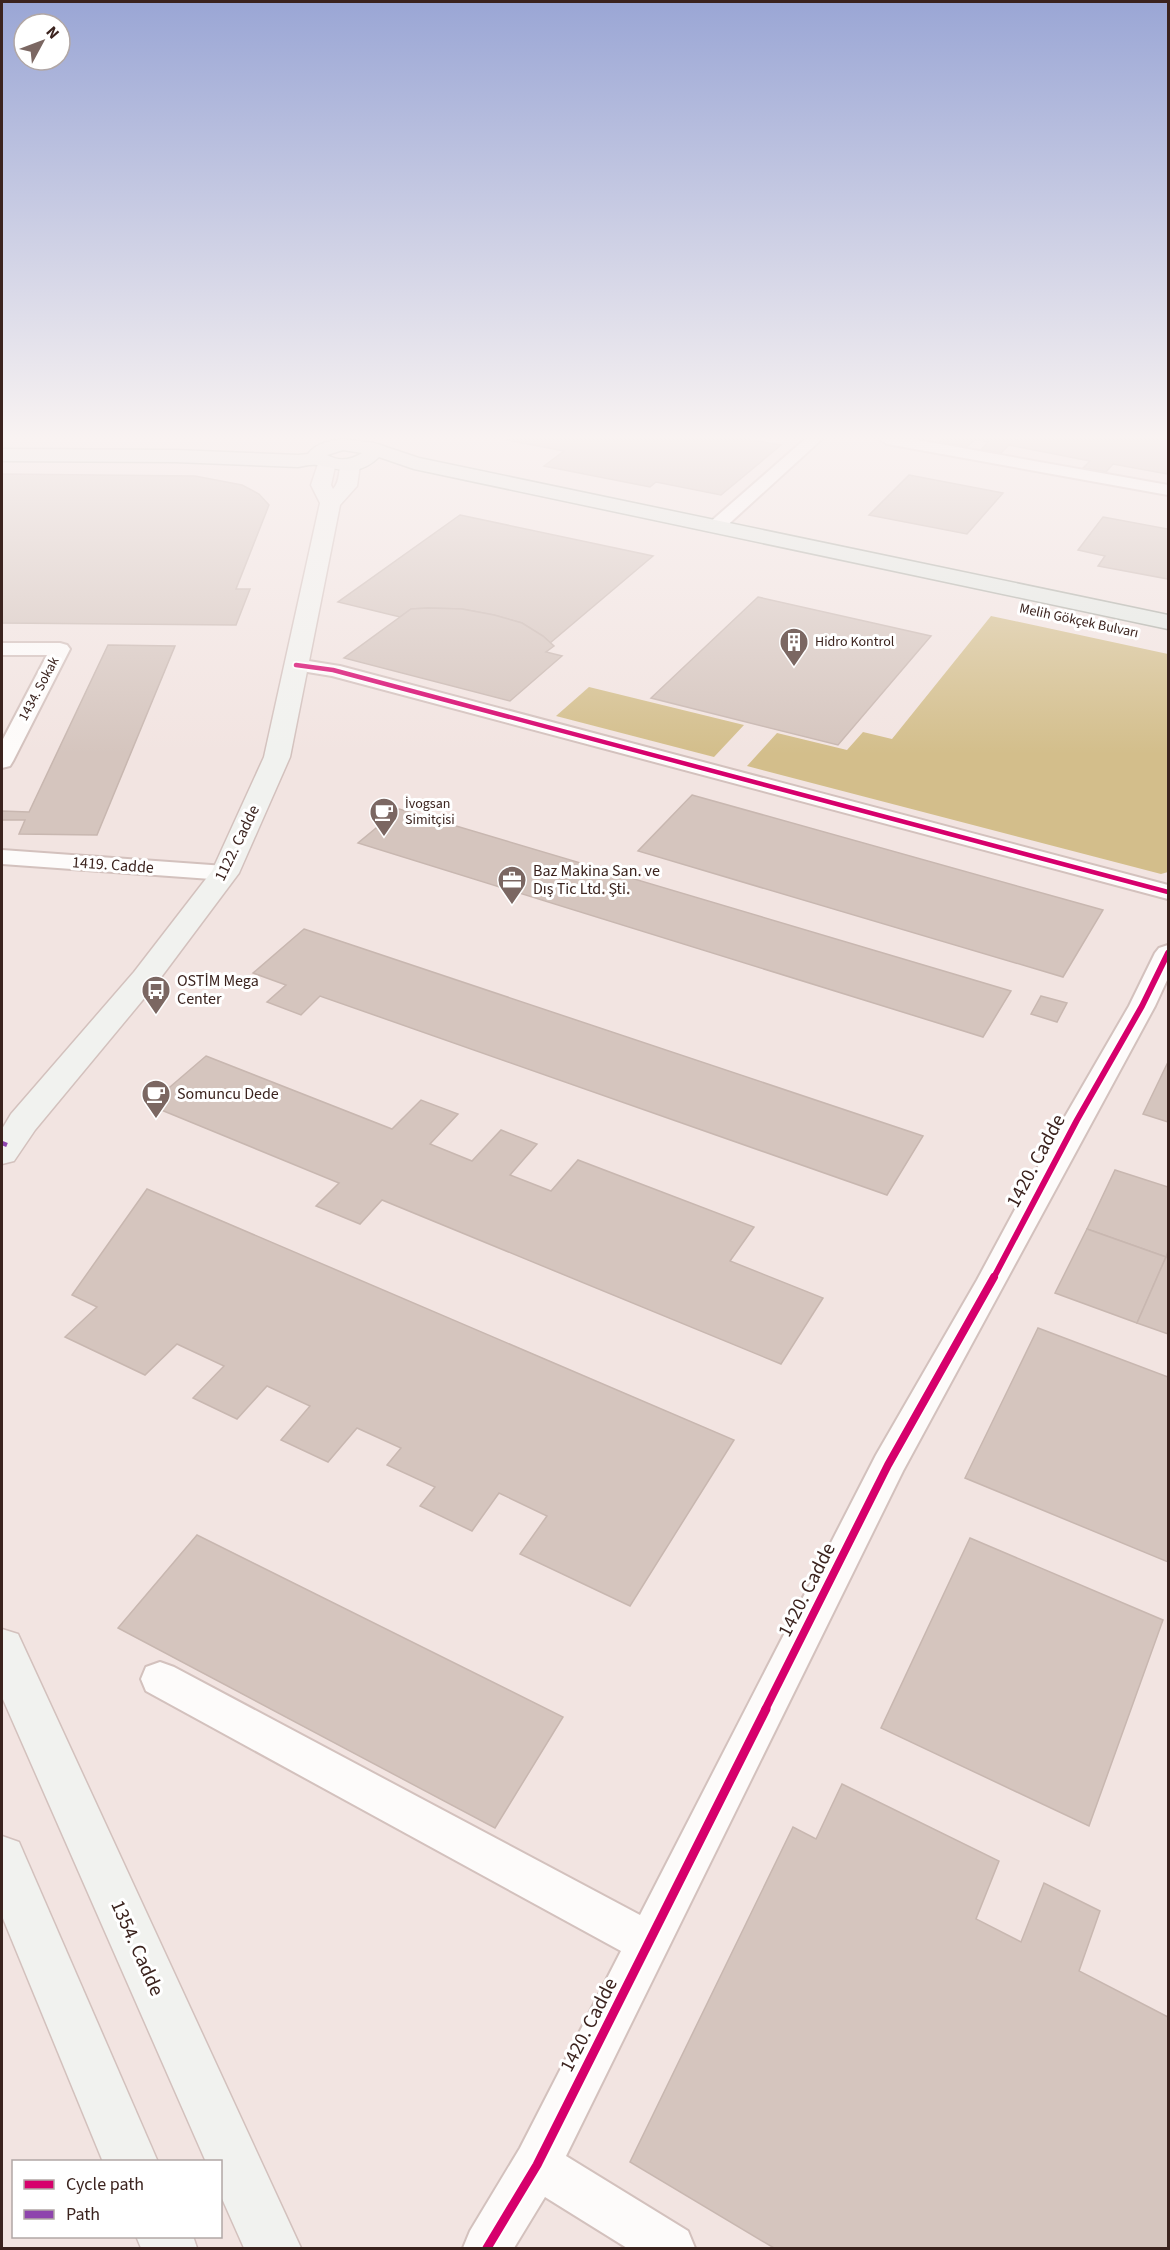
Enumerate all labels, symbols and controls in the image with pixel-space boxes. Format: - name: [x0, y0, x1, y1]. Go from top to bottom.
- north arrow: [12, 12, 72, 72]
- text: N: [41, 22, 64, 44]
- street label: Melih Gökçek Bulvarı: [1018, 599, 1140, 643]
- building icon: Hidro Kontrol: [778, 626, 810, 668]
- place label: Hidro Kontrol: [815, 632, 895, 652]
- street label: 1434. Sokak: [14, 653, 64, 725]
- place label: İvogsan Simitçisi: [405, 794, 455, 830]
- cafe icon: İvogsan Simitçisi: [368, 796, 400, 838]
- street label: 1122. Cadde: [209, 801, 265, 885]
- street label: 1419. Cadde: [71, 851, 155, 879]
- place label: Baz Makina San. ve Dış Tic Ltd. Şti.: [533, 860, 660, 900]
- office icon: Baz Makina San. ve Dış Tic Ltd. Şti.: [496, 864, 528, 906]
- place label: OSTİM Mega Center: [177, 970, 259, 1010]
- bus stop icon: OSTİM Mega Center: [140, 974, 172, 1016]
- cafe icon: Somuncu Dede: [140, 1078, 172, 1120]
- place label: Somuncu Dede: [177, 1083, 279, 1105]
- street label: 1420. Cadde: [1000, 1109, 1072, 1213]
- street label: 1420. Cadde: [771, 1538, 843, 1642]
- street label: 1354. Cadde: [103, 1896, 171, 2001]
- street label: 1420. Cadde: [553, 1973, 625, 2077]
- legend: [12, 2160, 222, 2238]
- text: Cycle path: [66, 2172, 144, 2197]
- text: Path: [66, 2202, 100, 2227]

